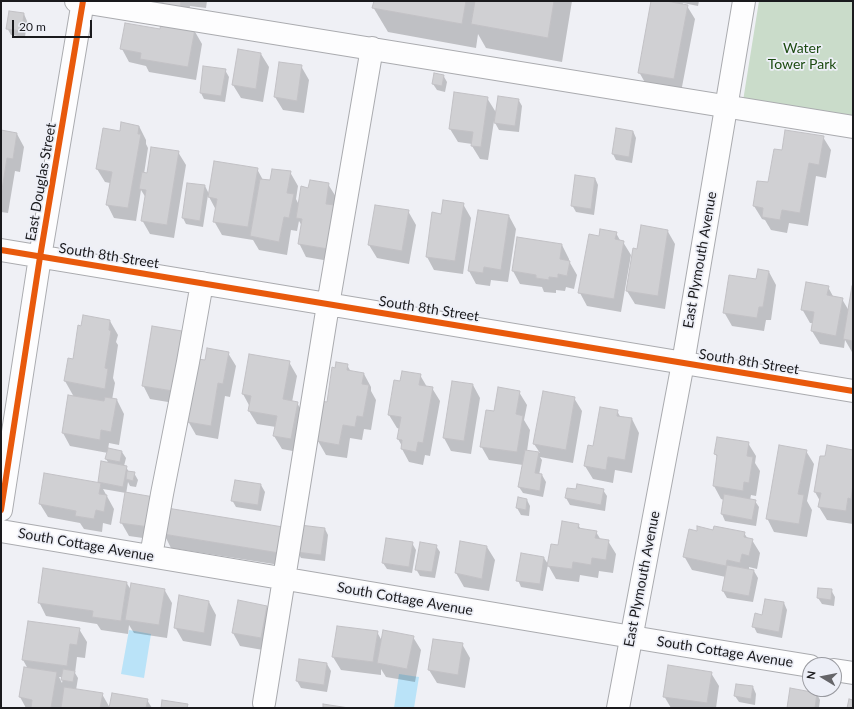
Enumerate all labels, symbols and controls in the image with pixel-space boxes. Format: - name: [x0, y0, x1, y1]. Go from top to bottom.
- scale bar: [14, 12, 94, 38]
- text: 20 m: [19, 19, 46, 34]
- park label: Water Tower Park: [768, 40, 836, 72]
- street label: East Douglas Street: [22, 121, 60, 243]
- street label: East Plymouth Avenue: [680, 190, 720, 330]
- street label: South 8th Street: [58, 240, 160, 272]
- street label: South 8th Street: [378, 293, 480, 325]
- street label: South 8th Street: [698, 346, 800, 378]
- street label: East Plymouth Avenue: [621, 509, 663, 649]
- street label: South Cottage Avenue: [17, 525, 155, 565]
- street label: South Cottage Avenue: [336, 579, 474, 619]
- street label: South Cottage Avenue: [656, 633, 794, 671]
- north arrow: [802, 657, 842, 697]
- text: N: [804, 670, 818, 680]

